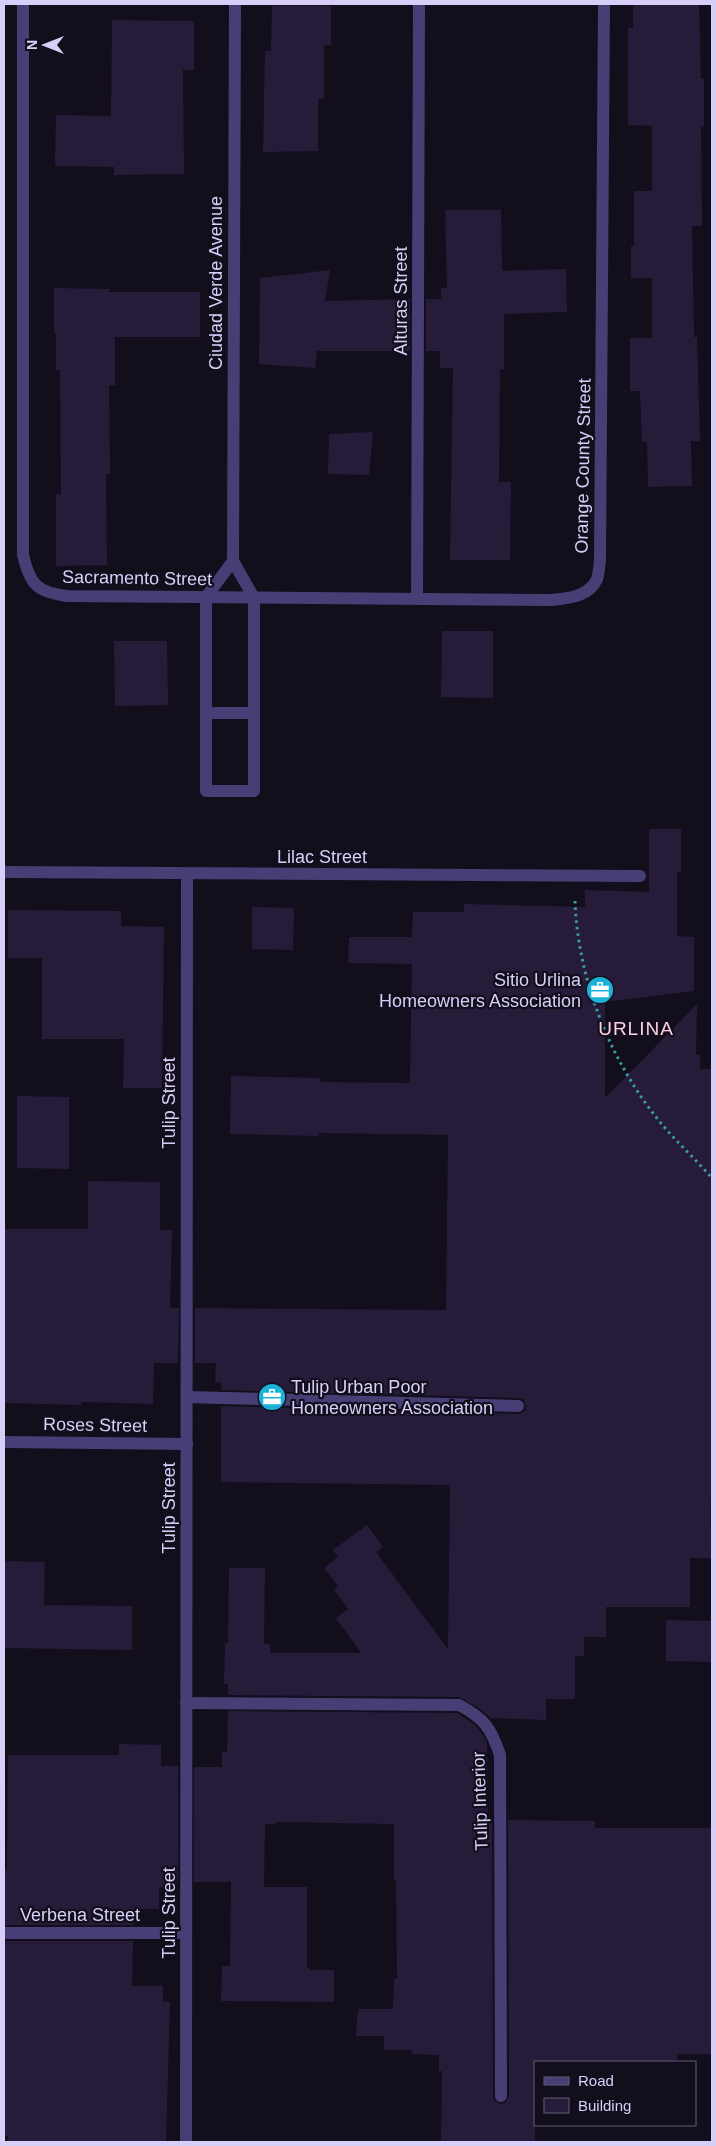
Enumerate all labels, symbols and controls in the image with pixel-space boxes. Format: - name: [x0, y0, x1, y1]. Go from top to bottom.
- north arrow: [20, 20, 70, 70]
- text: N: [24, 40, 40, 50]
- street label: Ciudad Verde Avenue: [206, 196, 226, 370]
- street label: Alturas Street: [391, 246, 411, 356]
- street label: Orange County Street: [571, 378, 595, 554]
- street label: Sacramento Street: [62, 567, 212, 589]
- street label: Lilac Street: [277, 847, 367, 867]
- place label: Sitio Urlina Homeowners Association: [379, 970, 582, 1011]
- office icon: Sitio Urlina Homeowners Association: [585, 975, 615, 1005]
- district label: URLINA: [598, 1018, 674, 1039]
- street label: Tulip Street: [159, 1057, 179, 1149]
- place label: Tulip Urban Poor Homeowners Association: [291, 1377, 493, 1418]
- office icon: Tulip Urban Poor Homeowners Association: [257, 1382, 287, 1412]
- street label: Roses Street: [43, 1414, 147, 1436]
- street label: Tulip Street: [159, 1462, 179, 1554]
- street label: Tulip Interior: [468, 1751, 492, 1851]
- street label: Tulip Street: [159, 1867, 179, 1959]
- street label: Verbena Street: [20, 1905, 140, 1925]
- legend: [534, 2061, 696, 2126]
- text: Road: [578, 2072, 614, 2089]
- text: Building: [578, 2097, 631, 2114]

